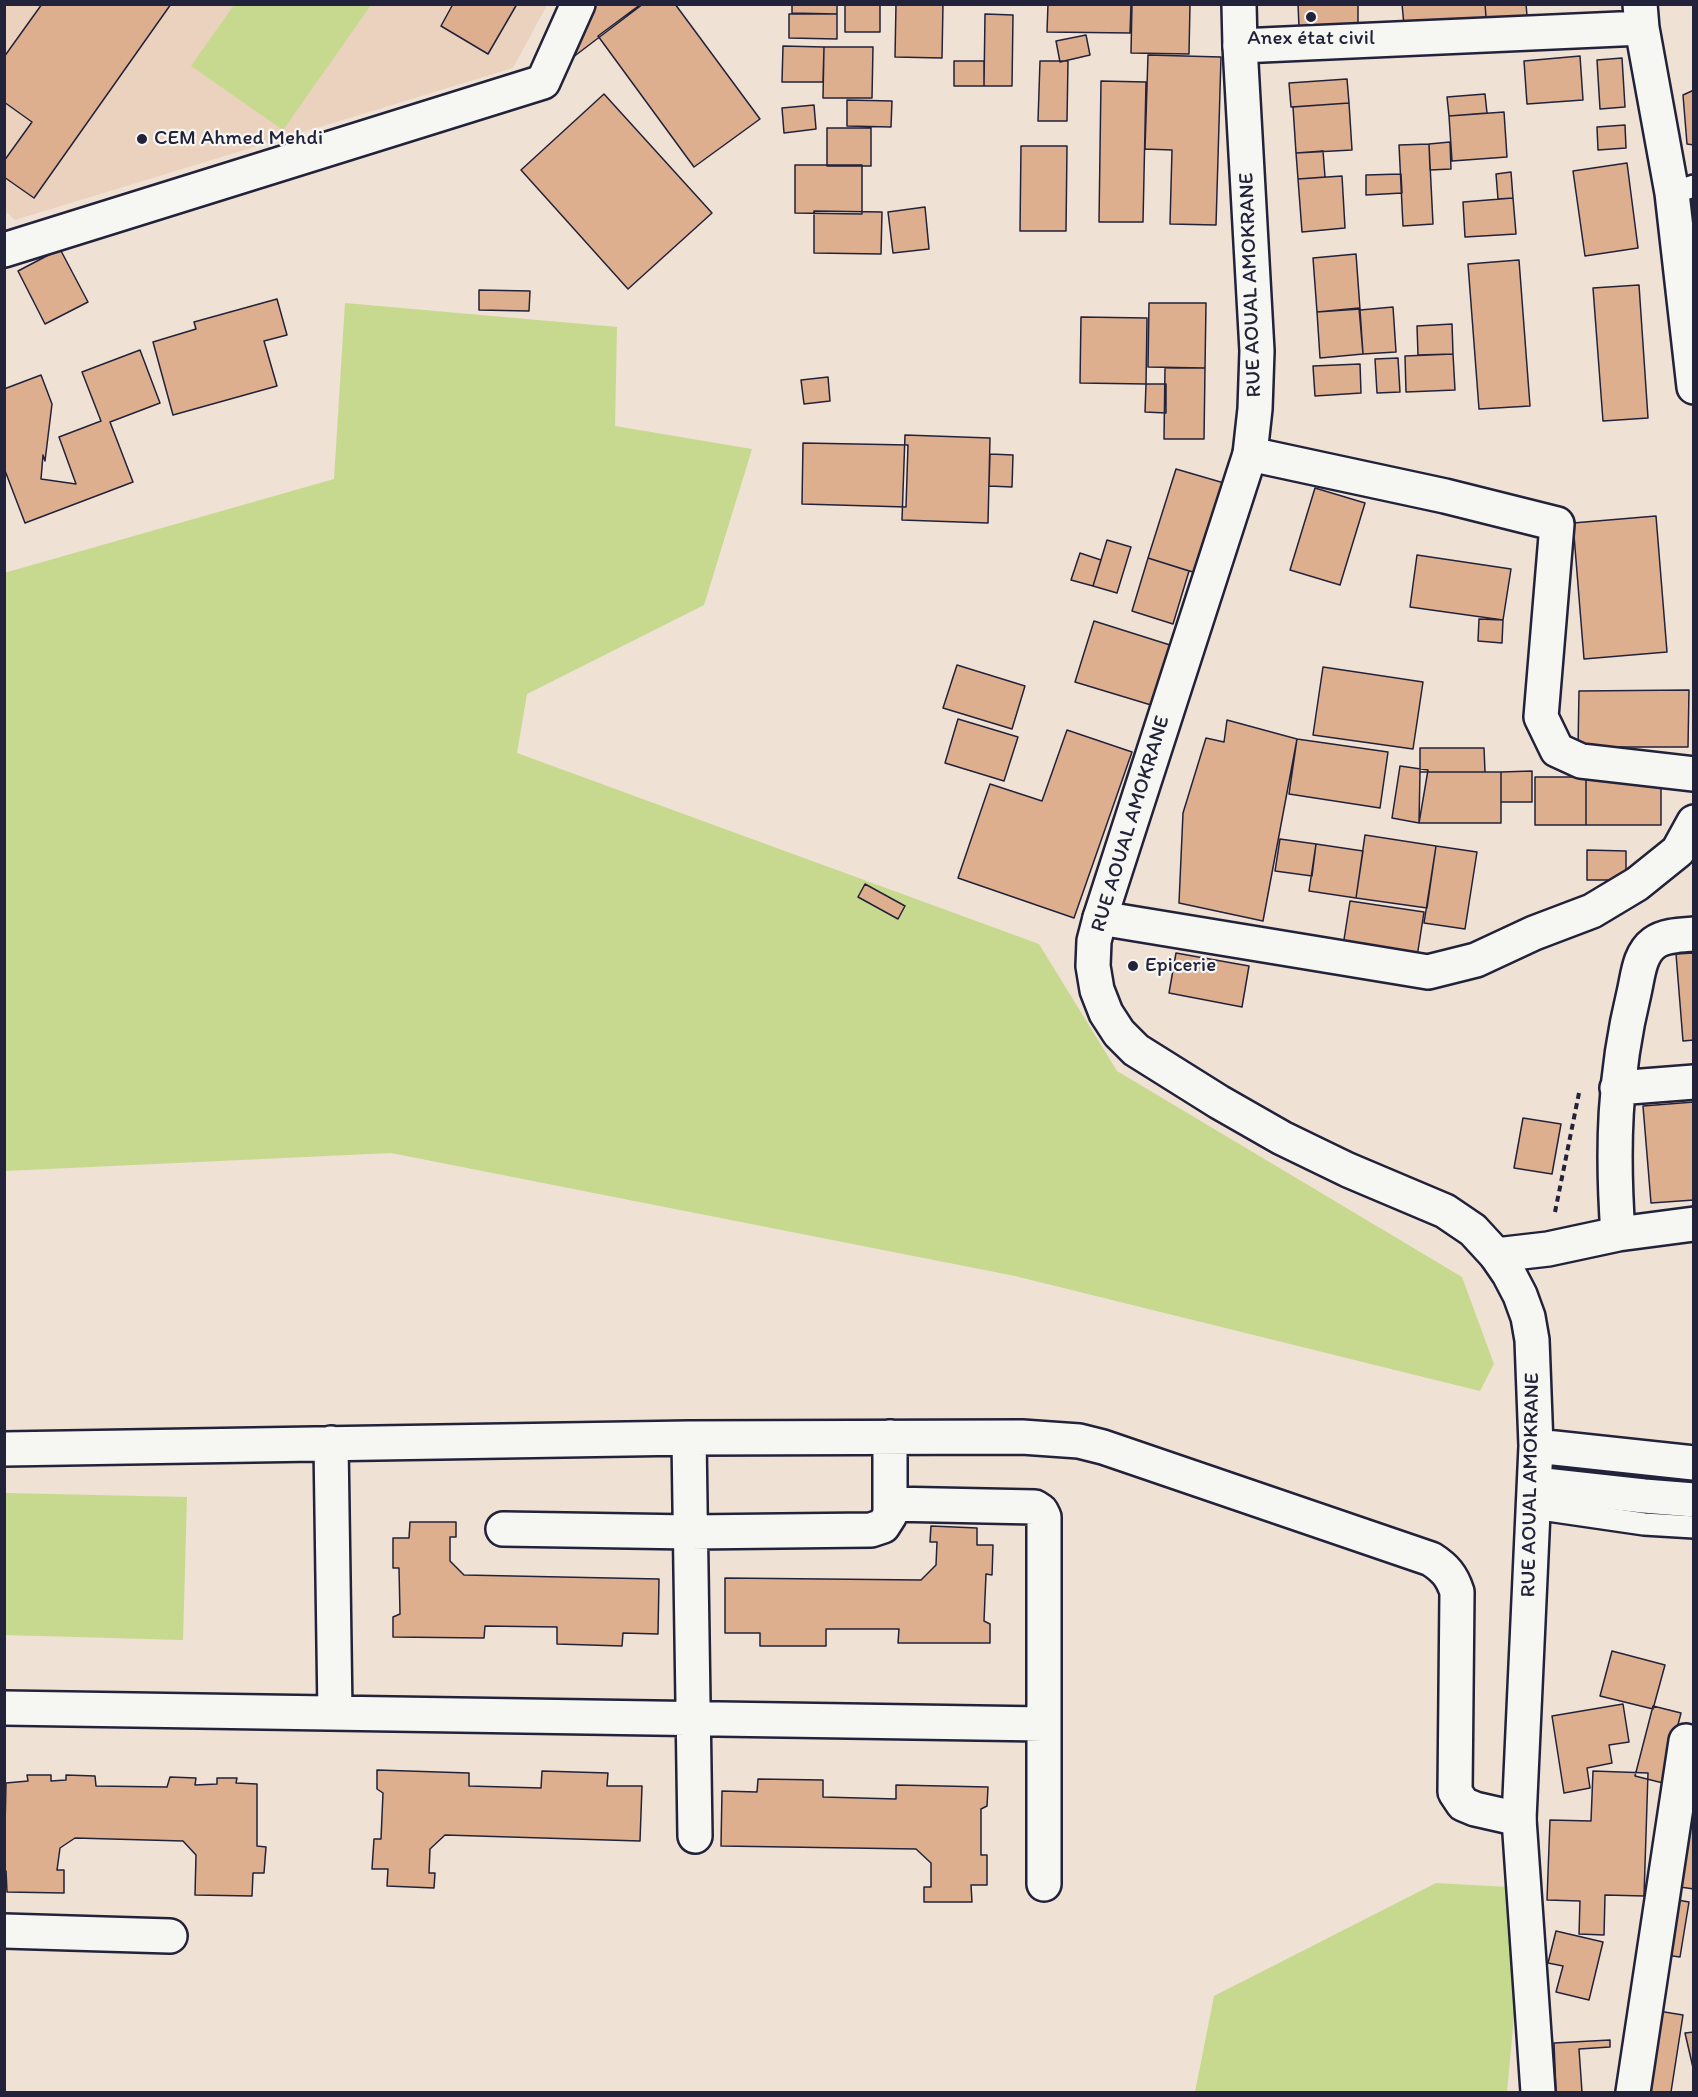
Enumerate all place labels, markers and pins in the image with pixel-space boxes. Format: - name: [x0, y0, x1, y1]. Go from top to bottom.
- marker: Anex état civil: [1304, 10, 1318, 24]
- place label: Anex état civil: [1247, 26, 1375, 52]
- place label: CEM Ahmed Mehdi: [154, 126, 323, 152]
- marker: CEM Ahmed Mehdi: [135, 132, 149, 146]
- place label: Epicerie: [1145, 953, 1216, 979]
- marker: Epicerie: [1126, 959, 1140, 973]

